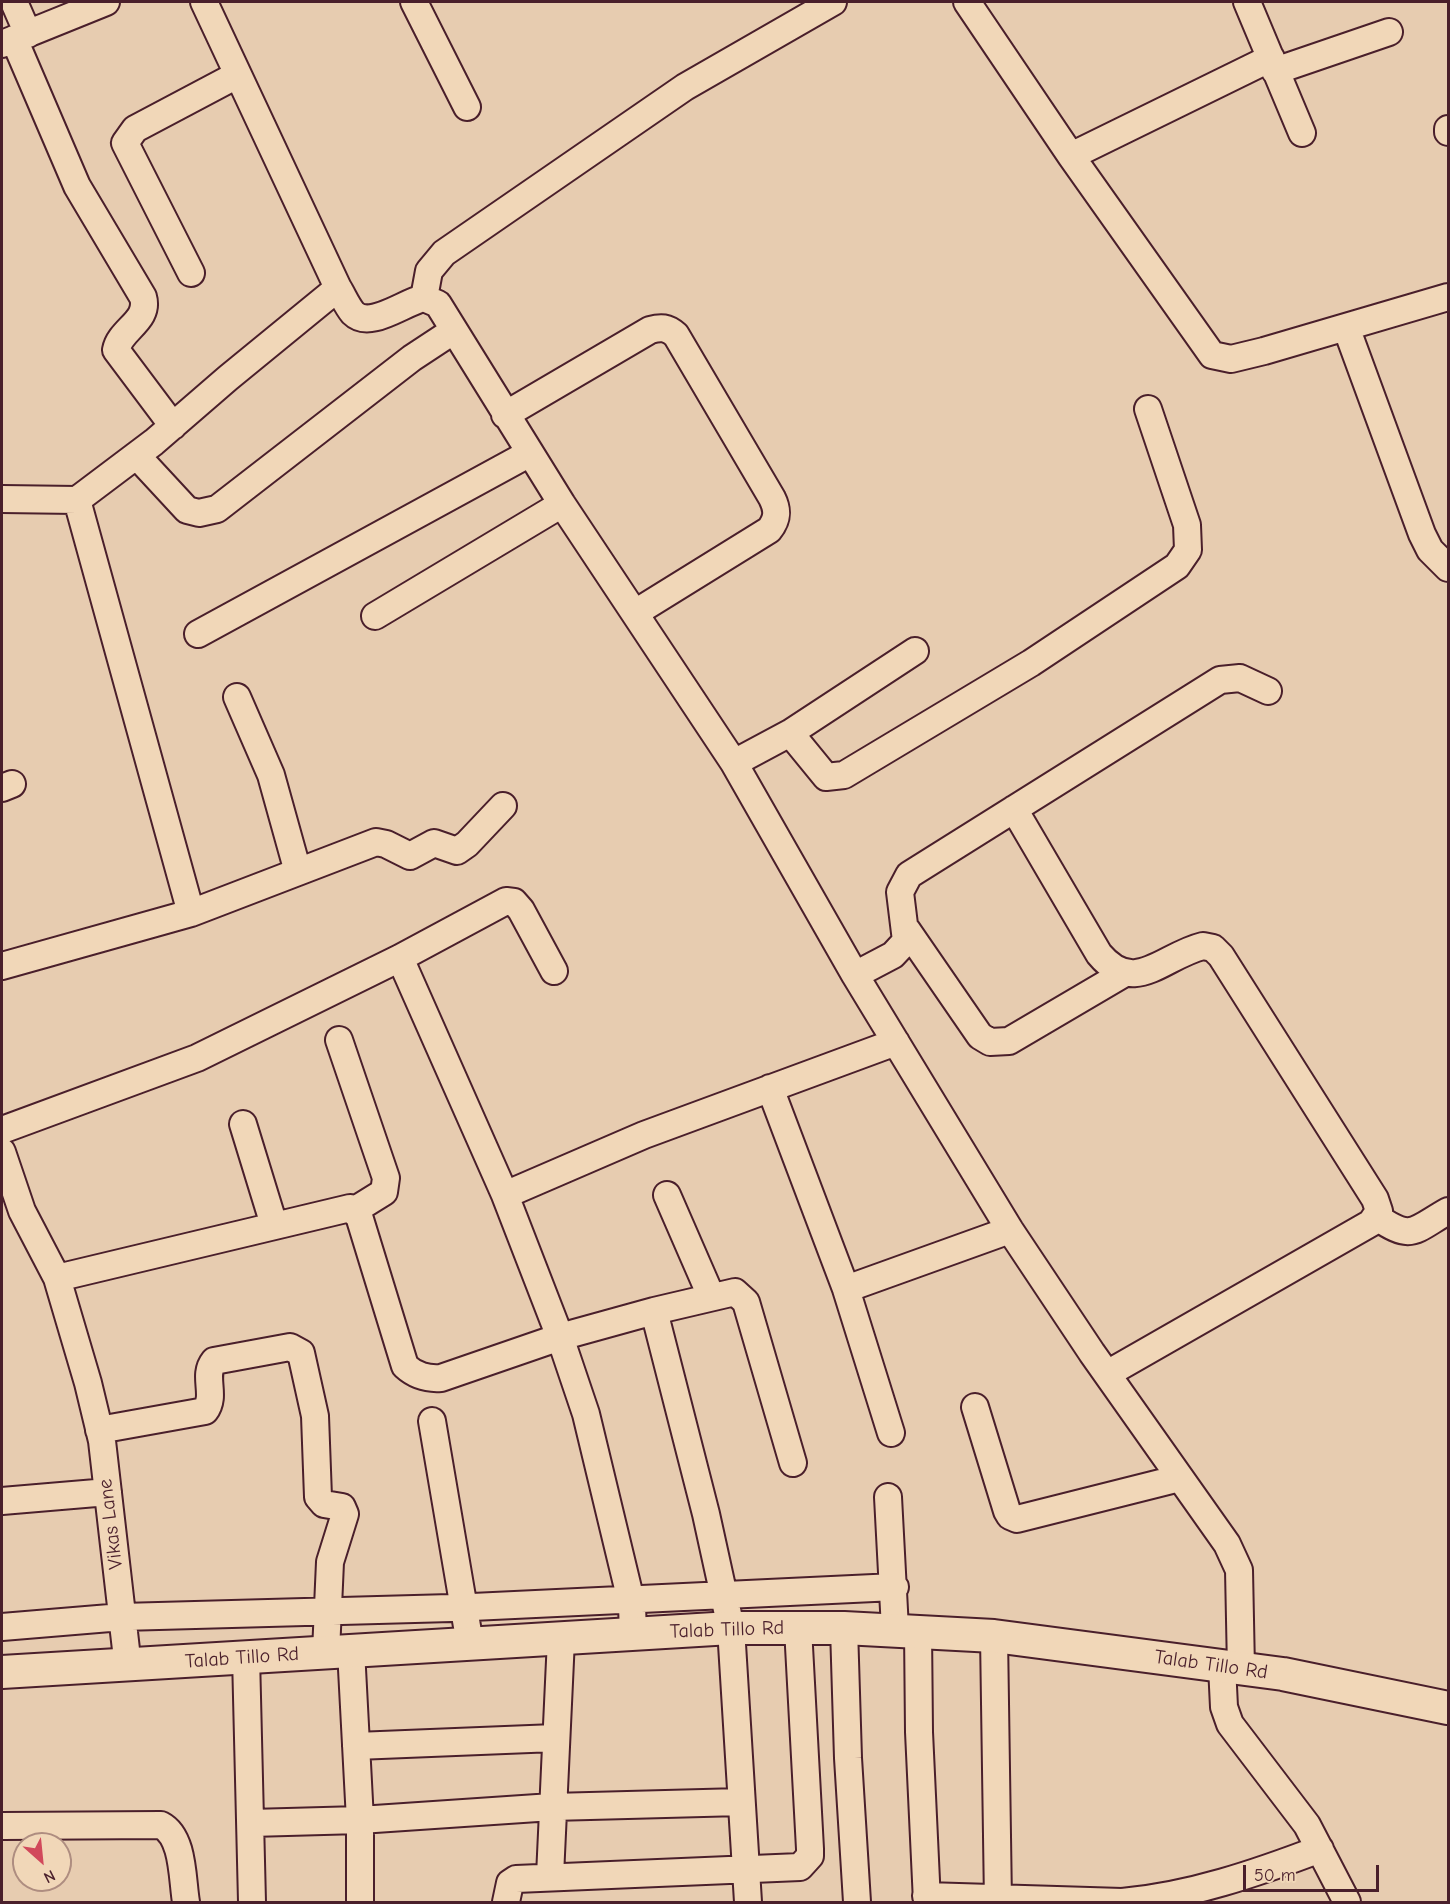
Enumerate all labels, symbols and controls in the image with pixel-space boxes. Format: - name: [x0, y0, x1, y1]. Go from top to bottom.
- street label: Vikas Lane: [94, 1477, 128, 1571]
- street label: Talab Tillo Rd: [669, 1616, 785, 1644]
- street label: Talab Tillo Rd: [184, 1642, 300, 1674]
- street label: Talab Tillo Rd: [1153, 1645, 1269, 1685]
- north arrow: [12, 1832, 72, 1892]
- scale bar: [1246, 1853, 1382, 1891]
- text: 50 m: [1254, 1865, 1296, 1886]
- text: N: [41, 1866, 58, 1887]

